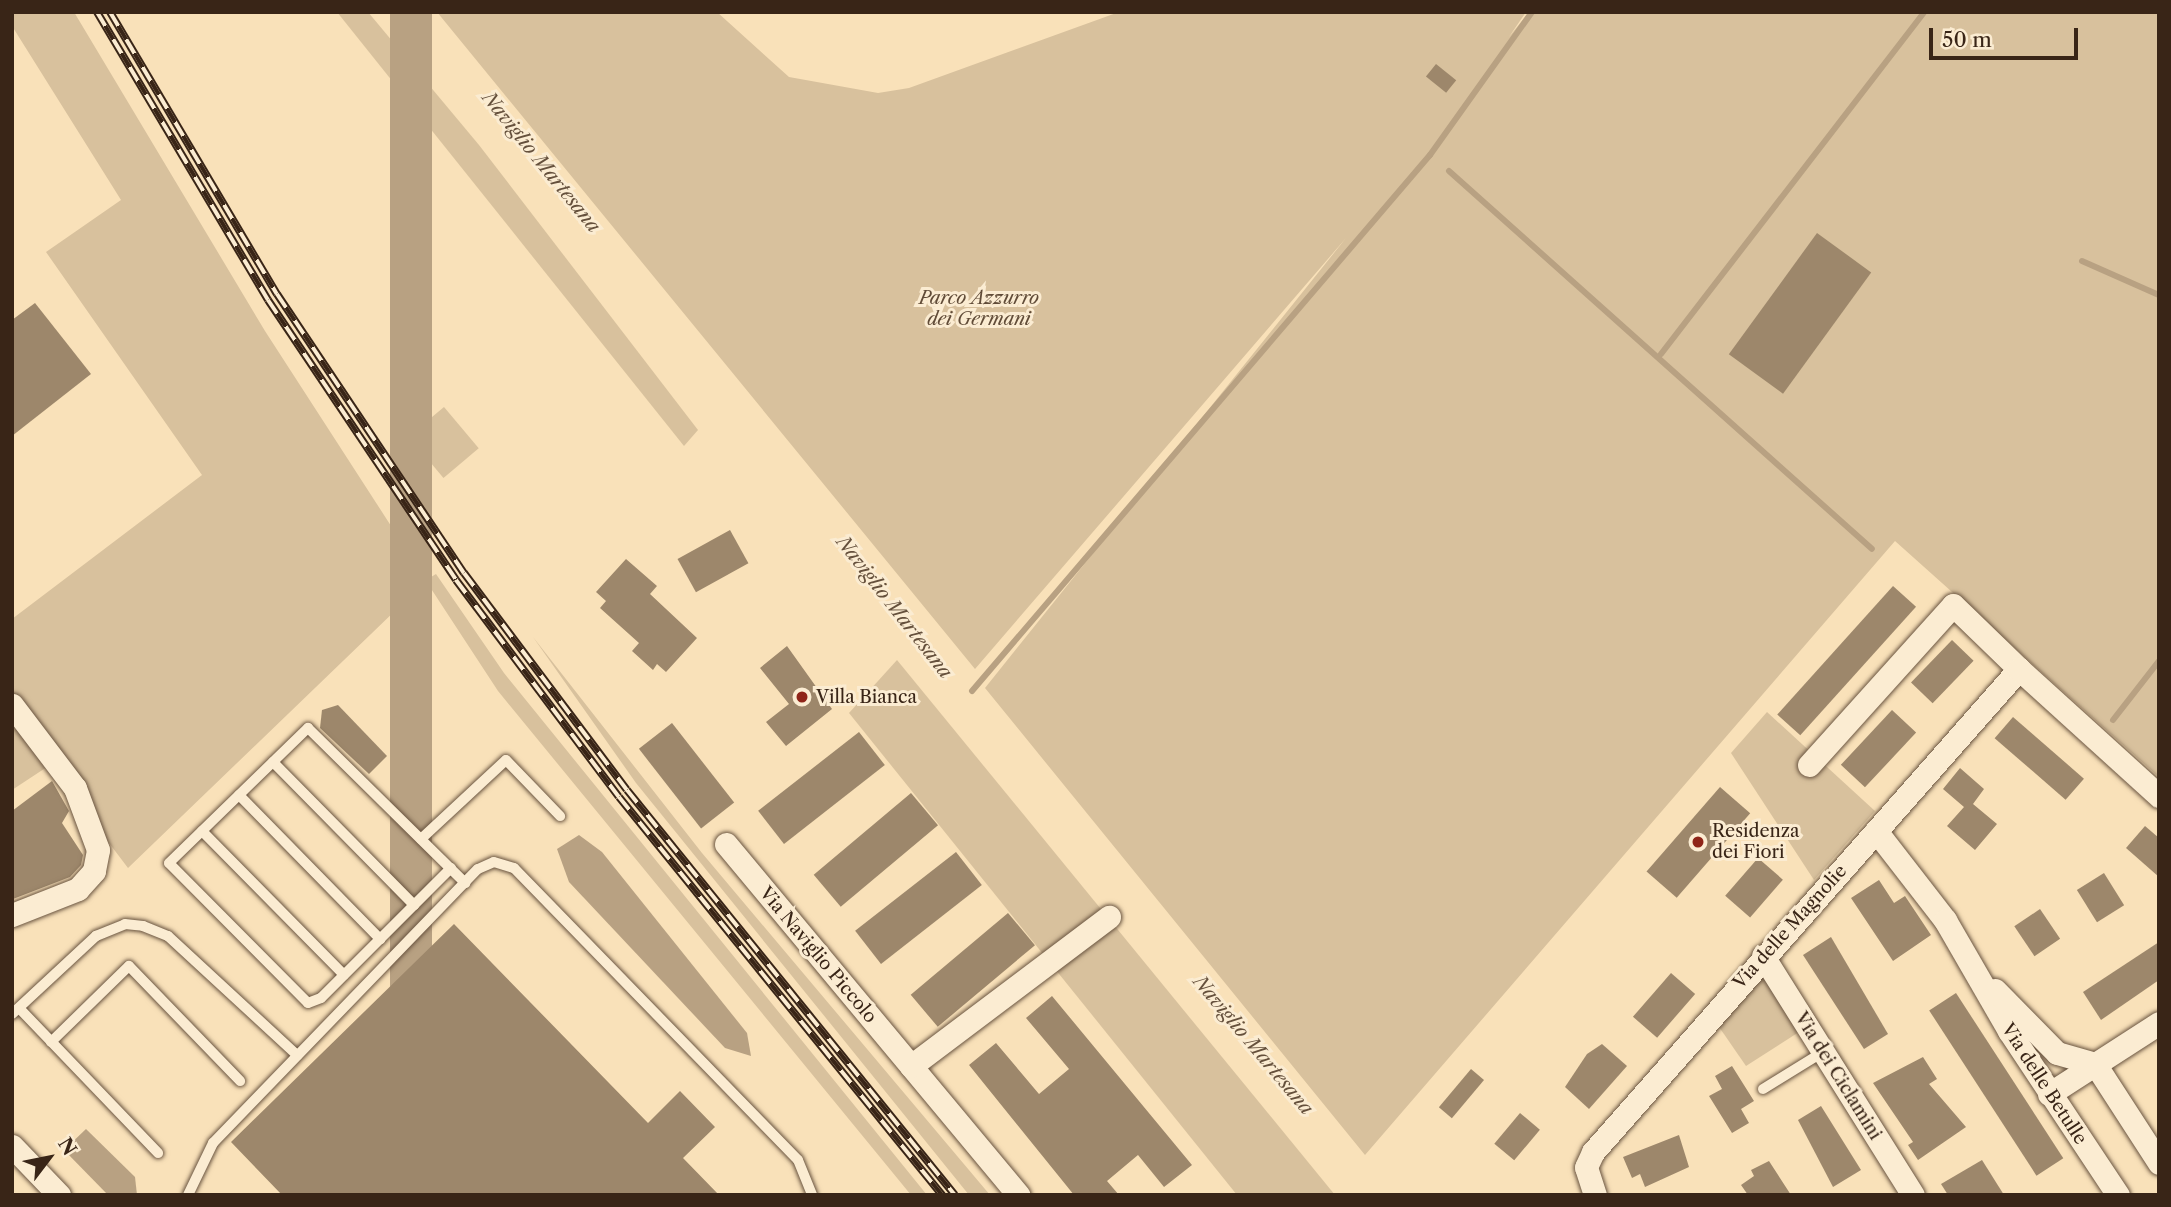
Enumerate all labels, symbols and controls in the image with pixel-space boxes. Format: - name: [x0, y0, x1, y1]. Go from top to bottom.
- scale bar: [1933, 14, 2082, 58]
- text: 50 m: [1942, 27, 1992, 52]
- water label: Naviglio Martesana: [477, 87, 605, 237]
- park label: Parco Azzurro dei Germani: [919, 288, 1039, 330]
- water label: Naviglio Martesana: [831, 531, 957, 683]
- place label: Villa Bianca: [816, 686, 917, 708]
- marker: Villa Bianca: [794, 689, 810, 705]
- place label: Residenza dei Fiori: [1712, 821, 1800, 864]
- marker: Residenza dei Fiori: [1690, 834, 1706, 850]
- street label: Via delle Magnolie: [1729, 860, 1851, 994]
- street label: Via Naviglio Piccolo: [755, 882, 881, 1028]
- water label: Naviglio Martesana: [1188, 971, 1318, 1119]
- street label: Via dei Ciclamini: [1790, 1008, 1886, 1144]
- street label: Via delle Betulle: [1997, 1019, 2091, 1149]
- north arrow: [14, 1123, 84, 1193]
- text: N: [53, 1134, 81, 1160]

